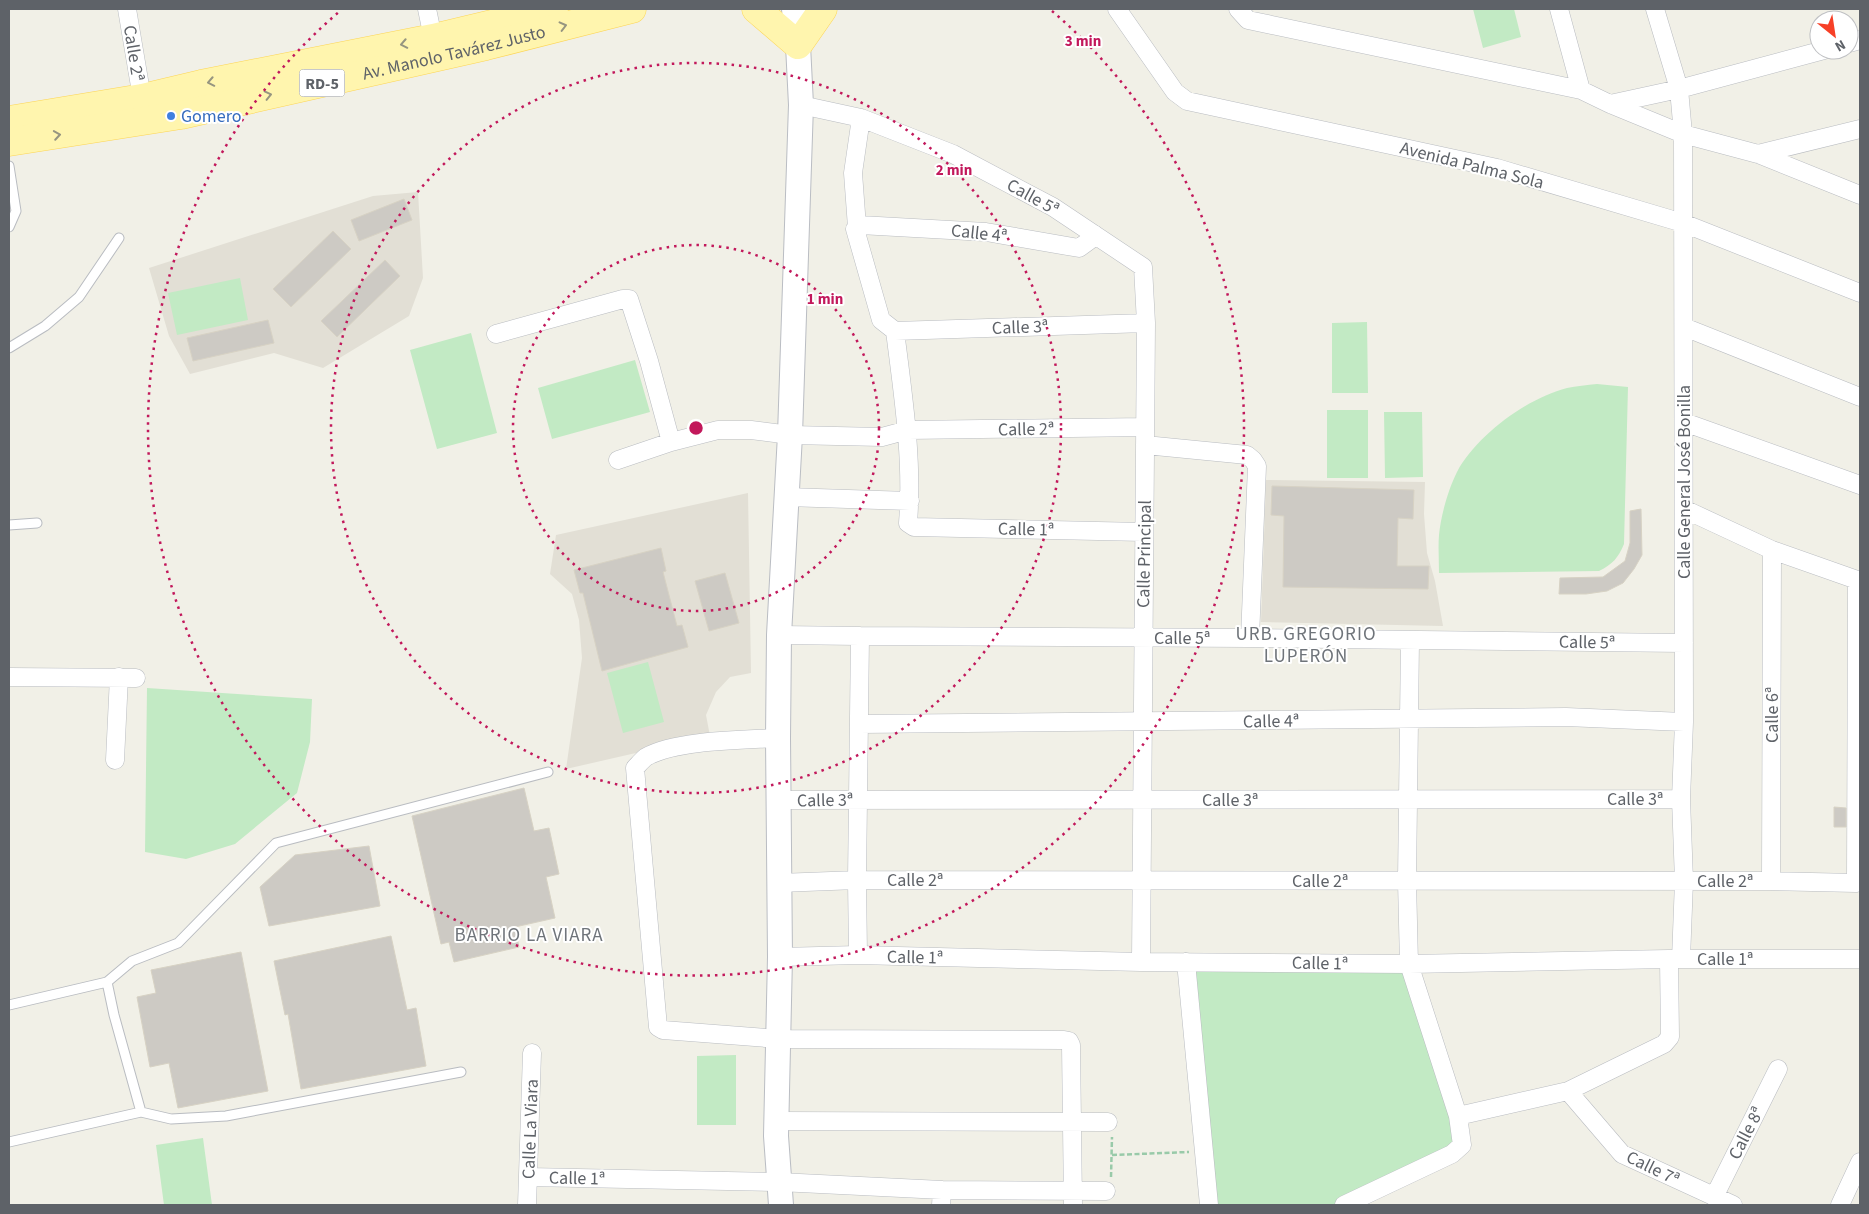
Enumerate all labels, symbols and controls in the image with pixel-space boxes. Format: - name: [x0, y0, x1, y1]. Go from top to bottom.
- north arrow: [1809, 10, 1859, 60]
- street label: Av. Manolo Tavárez Justo: [360, 19, 548, 87]
- one-way arrow: [558, 21, 567, 32]
- street label: Calle 2ª: [117, 23, 150, 83]
- text: 3 min: [1065, 31, 1101, 52]
- text: N: [1831, 34, 1849, 56]
- one-way arrow: [400, 38, 409, 48]
- road number: RD-5: [300, 70, 344, 96]
- one-way arrow: [206, 77, 215, 87]
- one-way arrow: [264, 90, 273, 101]
- place label: Gomero: [181, 104, 242, 129]
- marker: Gomero: [165, 110, 177, 122]
- one-way arrow: [53, 130, 61, 140]
- street label: Avenida Palma Sola: [1397, 136, 1546, 195]
- text: 2 min: [936, 160, 972, 181]
- street label: Calle 5ª: [1002, 173, 1063, 222]
- street label: Calle 4ª: [950, 218, 1008, 249]
- text: 1 min: [807, 289, 843, 310]
- street label: Calle 3ª: [991, 314, 1049, 341]
- street label: Calle General José Bonilla: [1672, 385, 1697, 579]
- street label: Calle 2ª: [998, 417, 1054, 442]
- centre of rings: [687, 419, 705, 437]
- street label: Calle Principal: [1131, 500, 1158, 608]
- street label: Calle 1ª: [998, 517, 1054, 542]
- district label: URB. GREGORIO LUPERÓN: [1235, 621, 1377, 670]
- street label: Calle 5ª: [1154, 626, 1210, 651]
- street label: Calle 5ª: [1559, 630, 1615, 655]
- street label: Calle 6ª: [1760, 687, 1785, 743]
- street label: Calle 4ª: [1243, 709, 1299, 734]
- street label: Calle 3ª: [1607, 787, 1663, 812]
- street label: Calle 3ª: [797, 788, 853, 813]
- street label: Calle 3ª: [1202, 788, 1258, 813]
- street label: Calle 2ª: [887, 868, 943, 893]
- street label: Calle 2ª: [1292, 869, 1348, 894]
- street label: Calle 2ª: [1697, 869, 1753, 894]
- district label: BARRIO LA VIARA: [454, 922, 604, 949]
- street label: Calle 1ª: [887, 945, 943, 970]
- street label: Calle 1ª: [1697, 947, 1753, 972]
- street label: Calle 1ª: [1292, 951, 1348, 976]
- street label: Calle La Viara: [516, 1079, 545, 1179]
- street label: Calle 8ª: [1723, 1103, 1770, 1164]
- street label: Calle 7ª: [1622, 1145, 1684, 1192]
- street label: Calle 1ª: [549, 1166, 605, 1191]

